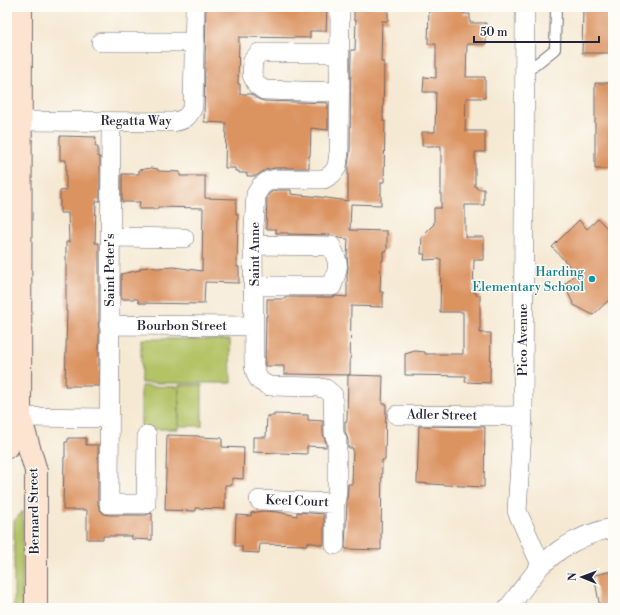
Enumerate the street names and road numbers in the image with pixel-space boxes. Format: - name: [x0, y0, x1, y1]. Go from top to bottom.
- street label: Regatta Way: [100, 113, 172, 129]
- street label: Saint Anne: [247, 221, 263, 286]
- street label: Saint Peter's: [102, 233, 118, 307]
- street label: Pico Avenue: [515, 303, 531, 376]
- street label: Bourbon Street: [136, 318, 227, 334]
- street label: Adler Street: [406, 406, 478, 424]
- street label: Bernard Street: [25, 467, 43, 556]
- street label: Keel Court: [265, 492, 329, 510]

